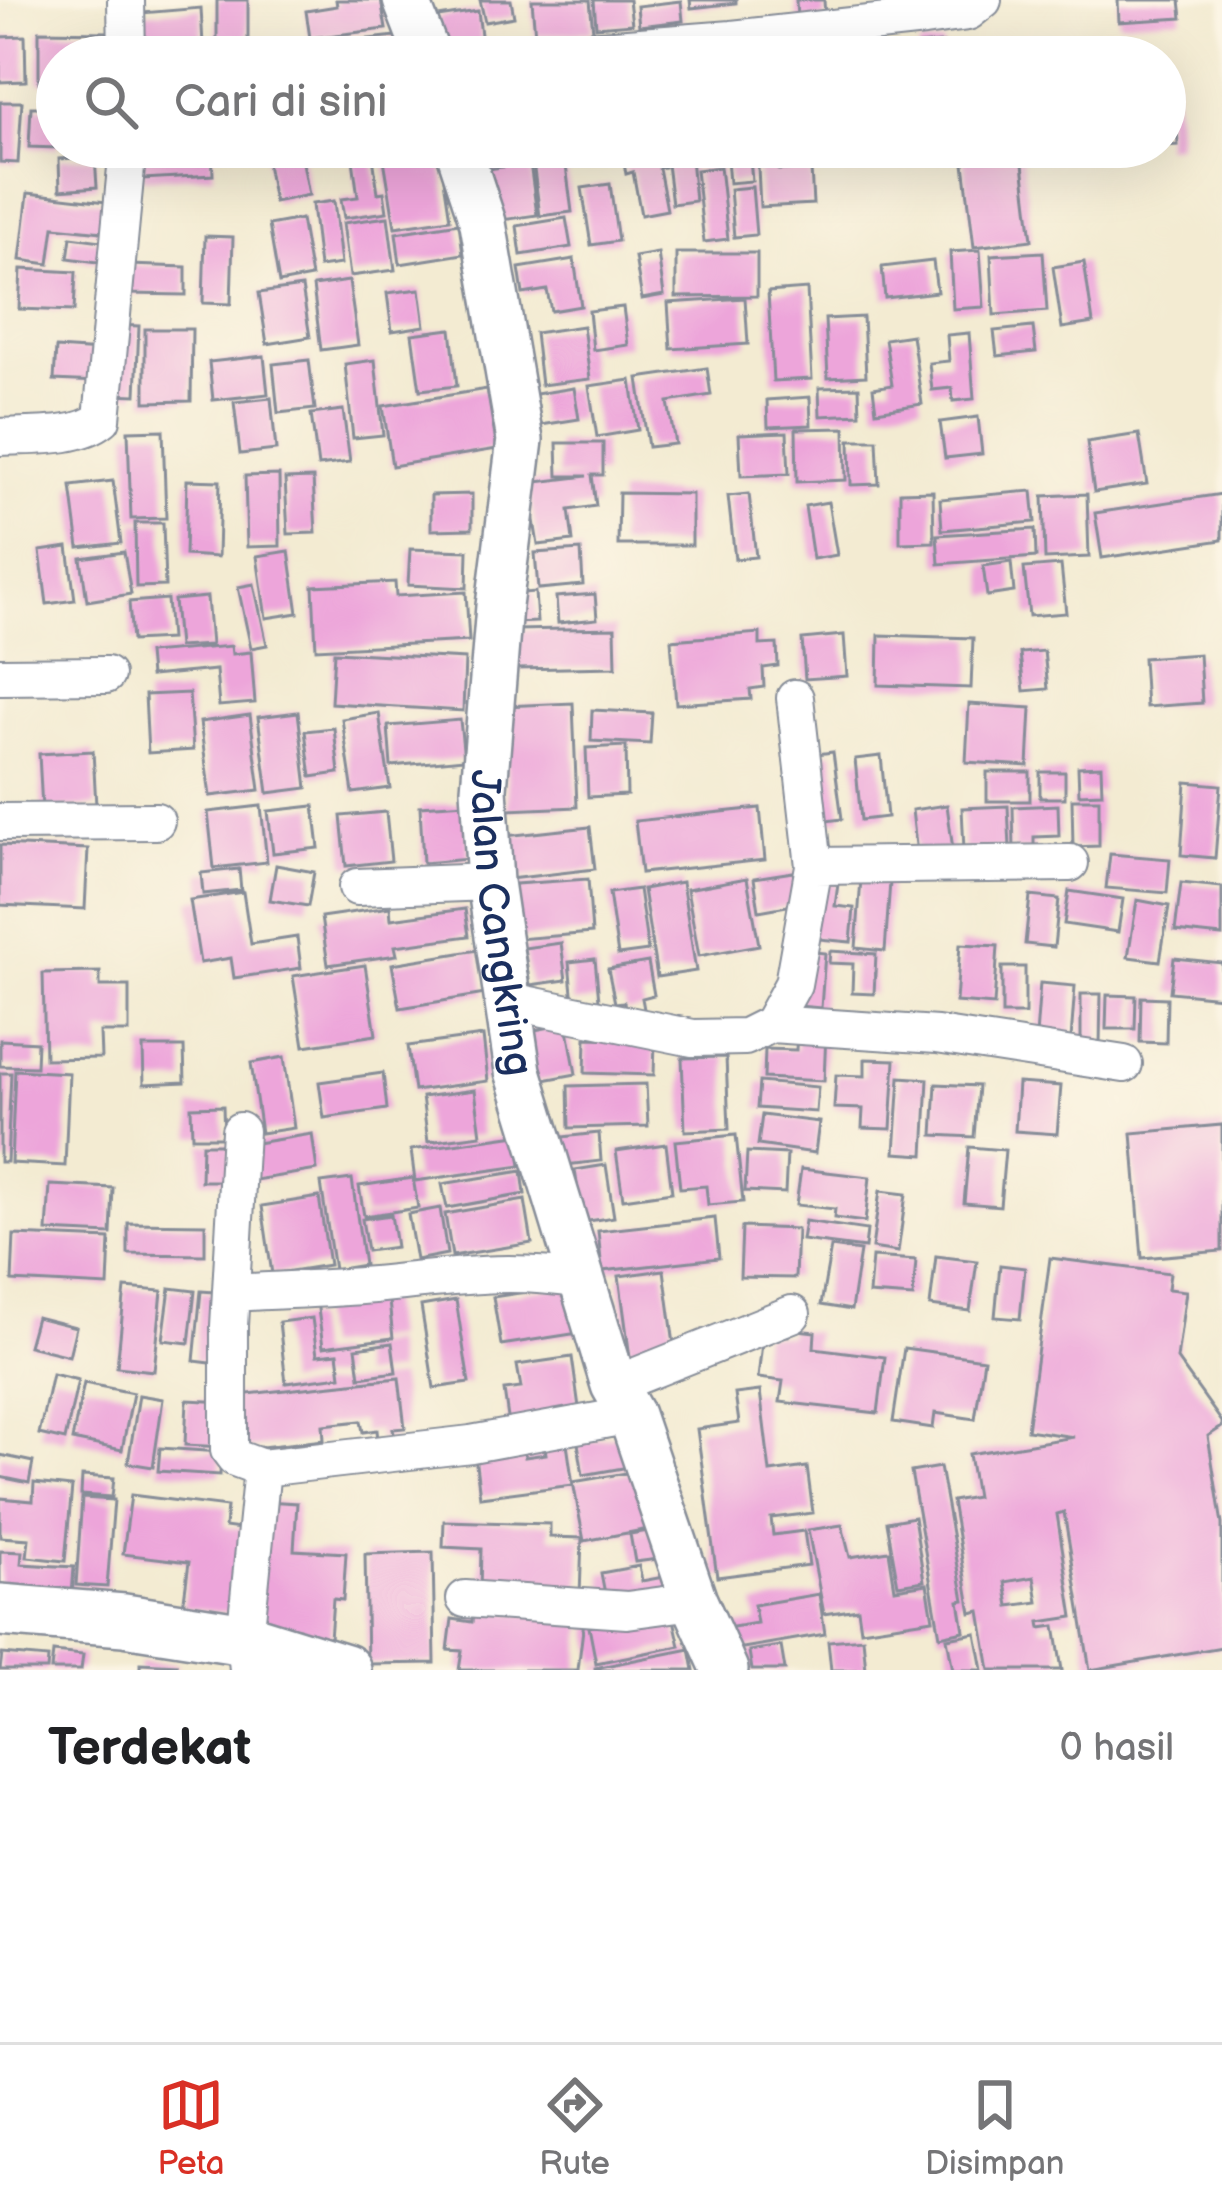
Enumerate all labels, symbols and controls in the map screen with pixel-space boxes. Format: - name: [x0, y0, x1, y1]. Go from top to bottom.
- search box: [36, 36, 1186, 168]
- icon: search: [78, 69, 144, 135]
- text: Cari di sini: [174, 75, 388, 130]
- street label: Jalan Cangkring: [458, 768, 544, 1079]
- text: Terdekat: [48, 1718, 251, 1779]
- text: 0 hasil: [1060, 1725, 1174, 1772]
- tab: Peta: [158, 2072, 224, 2184]
- tab: Rute: [539, 2072, 610, 2184]
- tab: Disimpan: [925, 2072, 1064, 2184]

